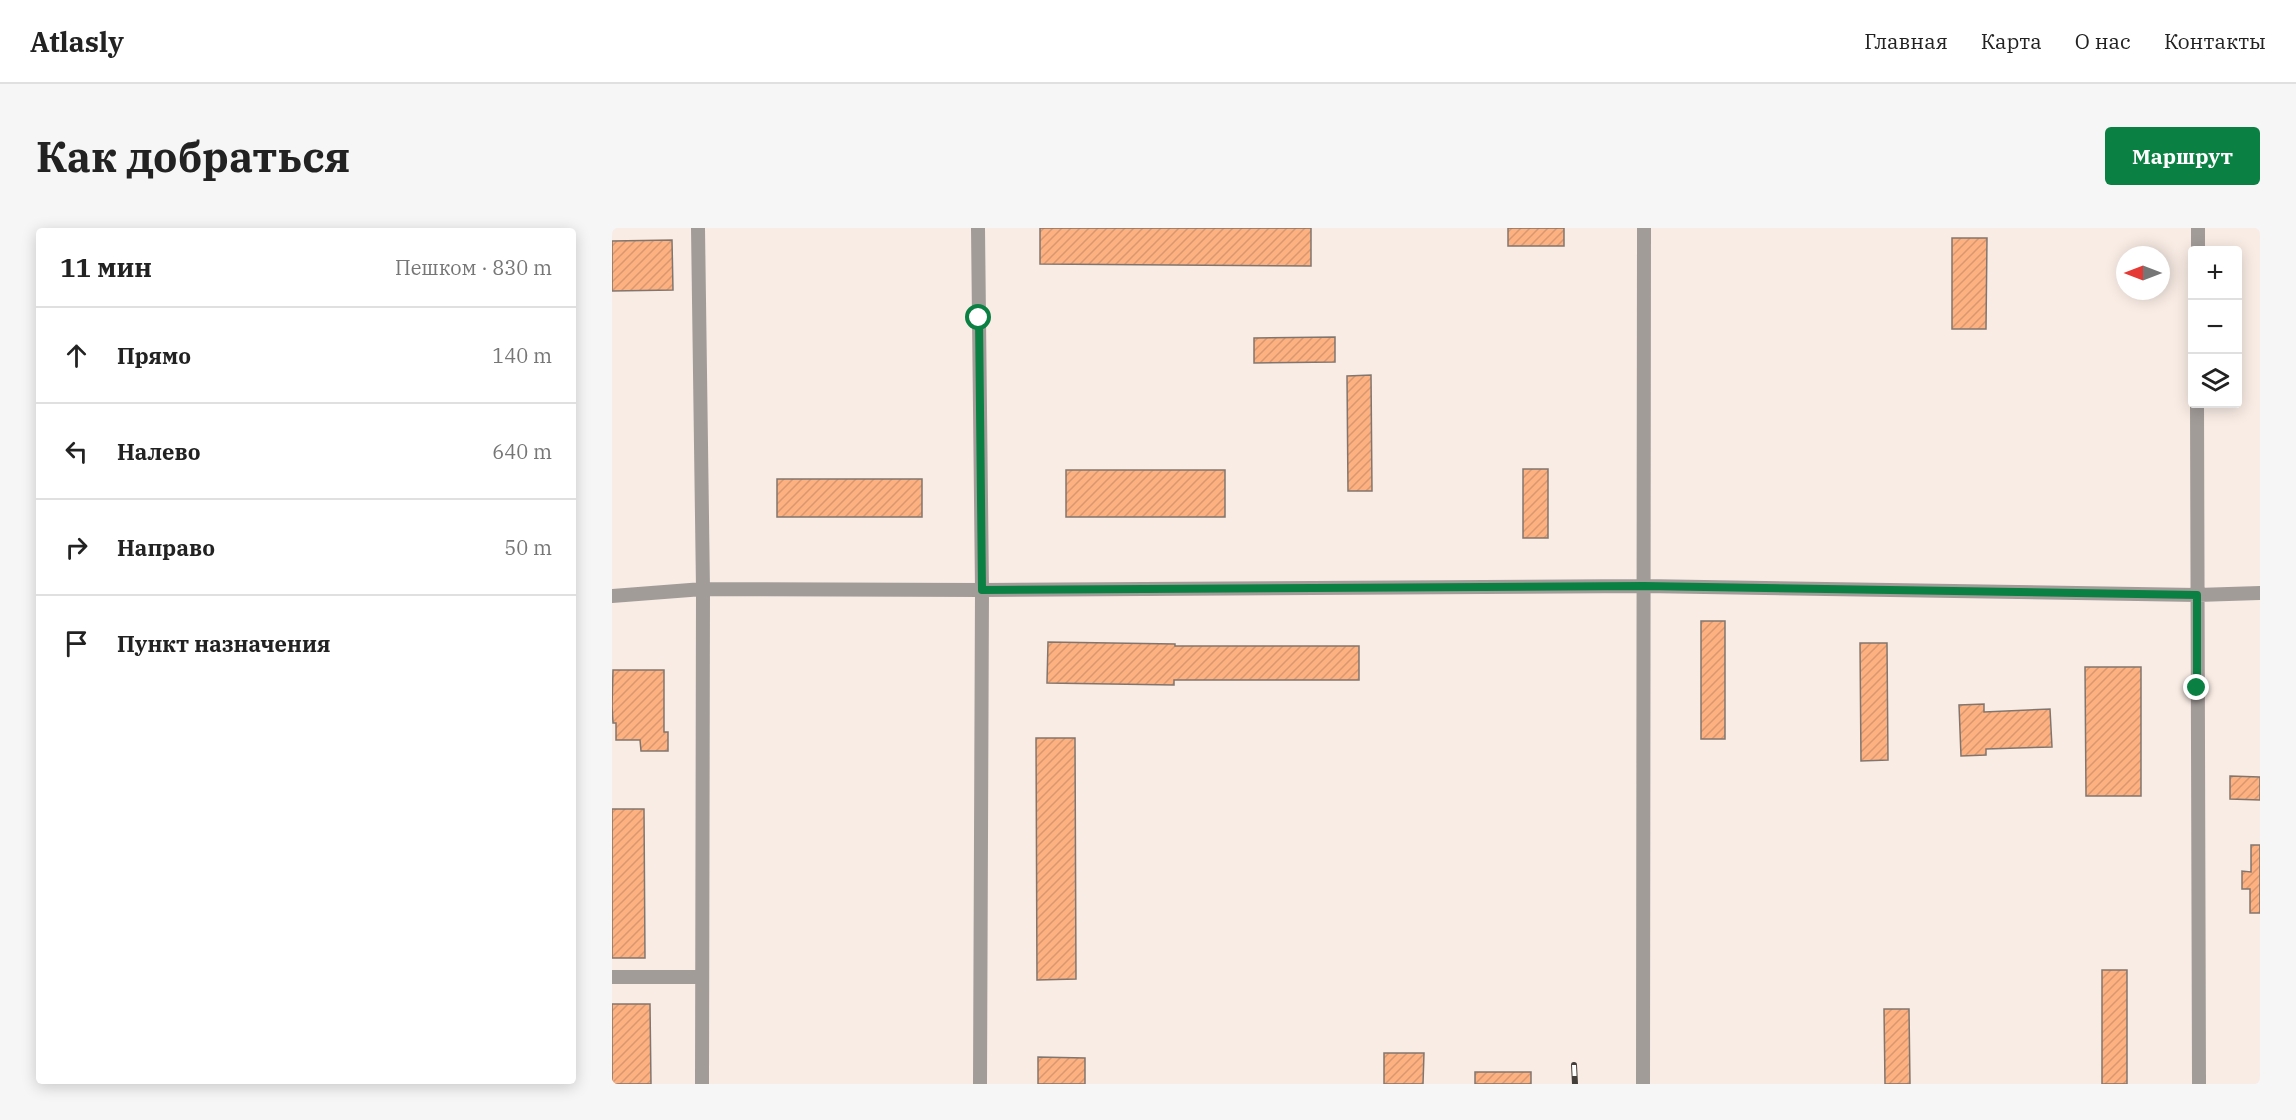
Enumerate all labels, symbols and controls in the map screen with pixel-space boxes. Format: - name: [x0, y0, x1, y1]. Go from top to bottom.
- text: Atlasly: [30, 23, 124, 60]
- text: Главная: [1864, 27, 1948, 55]
- text: Карта: [1981, 27, 2042, 55]
- text: О нас: [2075, 27, 2131, 55]
- text: Контакты: [2164, 27, 2266, 55]
- button: Маршрут: [2105, 127, 2260, 185]
- text: Как добраться: [36, 129, 350, 184]
- north arrow: [2116, 246, 2170, 300]
- map controls: [2188, 246, 2242, 408]
- button: +: [2188, 246, 2242, 300]
- text: 11 мин: [60, 250, 152, 284]
- text: Пешком · 830 m: [395, 254, 552, 281]
- button: −: [2188, 300, 2242, 354]
- route start: [965, 304, 991, 330]
- icon: ahead: [60, 339, 93, 372]
- text: Прямо: [117, 341, 191, 370]
- text: 140 m: [492, 342, 552, 369]
- button: layers: [2188, 354, 2242, 408]
- icon: left: [60, 435, 93, 468]
- text: Налево: [117, 437, 201, 466]
- text: 640 m: [492, 438, 552, 465]
- icon: right: [60, 531, 93, 564]
- text: Направо: [117, 533, 215, 562]
- text: 50 m: [504, 534, 552, 561]
- icon: arrive: [60, 627, 93, 660]
- text: Пункт назначения: [117, 629, 331, 658]
- route end: [2183, 674, 2209, 700]

